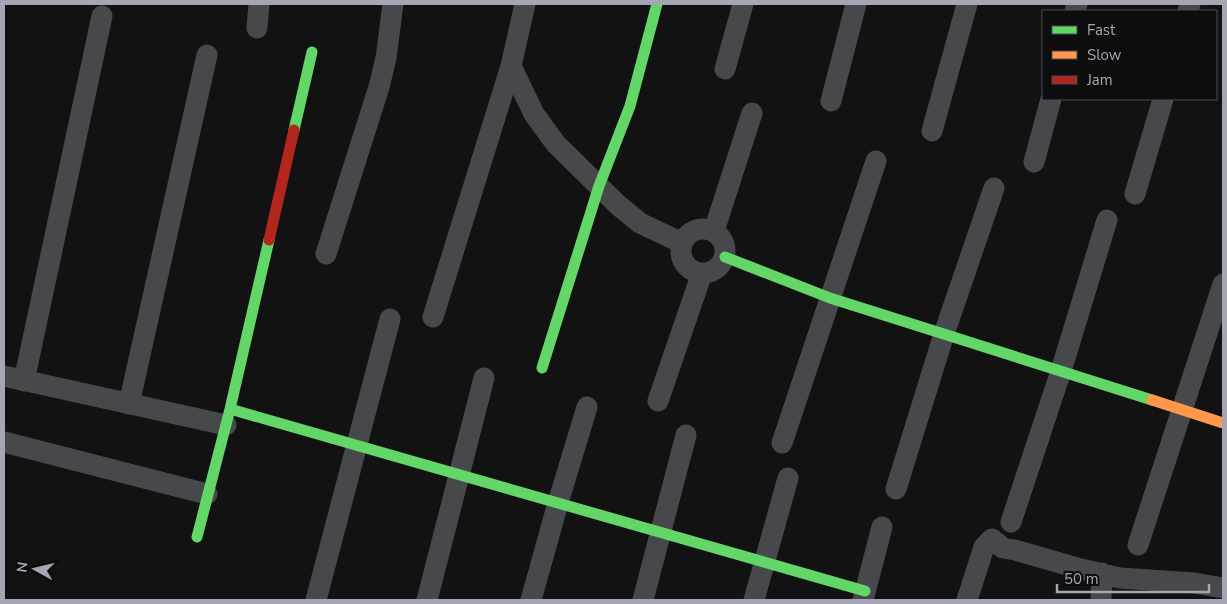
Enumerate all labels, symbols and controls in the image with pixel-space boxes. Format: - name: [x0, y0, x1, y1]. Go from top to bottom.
- legend: [1042, 10, 1217, 100]
- text: Fast: [1087, 20, 1116, 40]
- text: Slow: [1087, 45, 1122, 65]
- text: Jam: [1086, 70, 1113, 90]
- north arrow: [10, 544, 60, 594]
- text: N: [12, 561, 33, 574]
- scale bar: [1057, 562, 1210, 594]
- text: 50 m: [1064, 569, 1099, 589]

